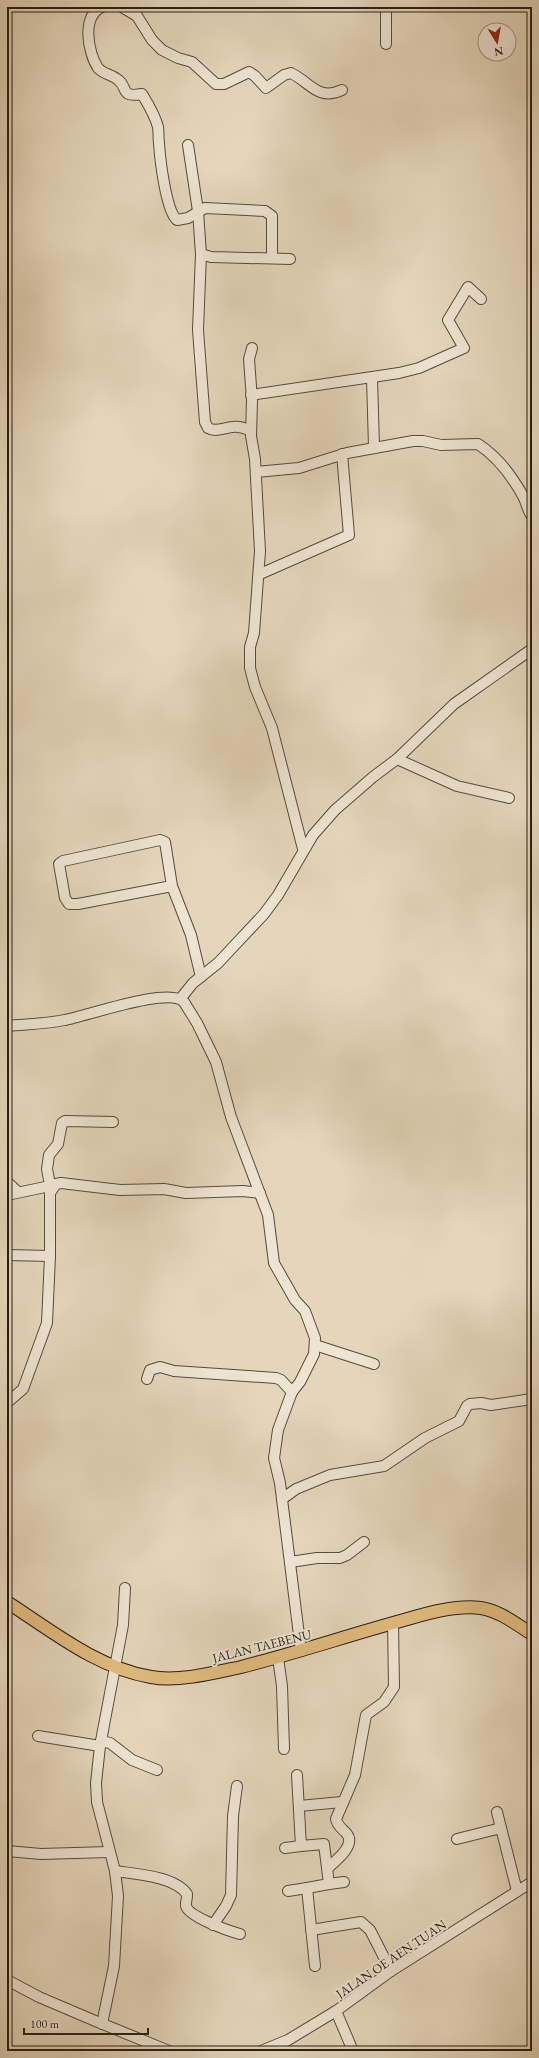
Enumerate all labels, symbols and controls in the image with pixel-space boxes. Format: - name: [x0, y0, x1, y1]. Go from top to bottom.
- north arrow: [477, 22, 517, 62]
- text: N: [493, 44, 505, 60]
- street label: JALAN TAEBENU: [210, 1625, 314, 1667]
- street label: JALAN OE AEN TUAN: [332, 1915, 450, 2003]
- scale bar: [24, 2010, 148, 2036]
- text: 100 m: [30, 2016, 60, 2032]

